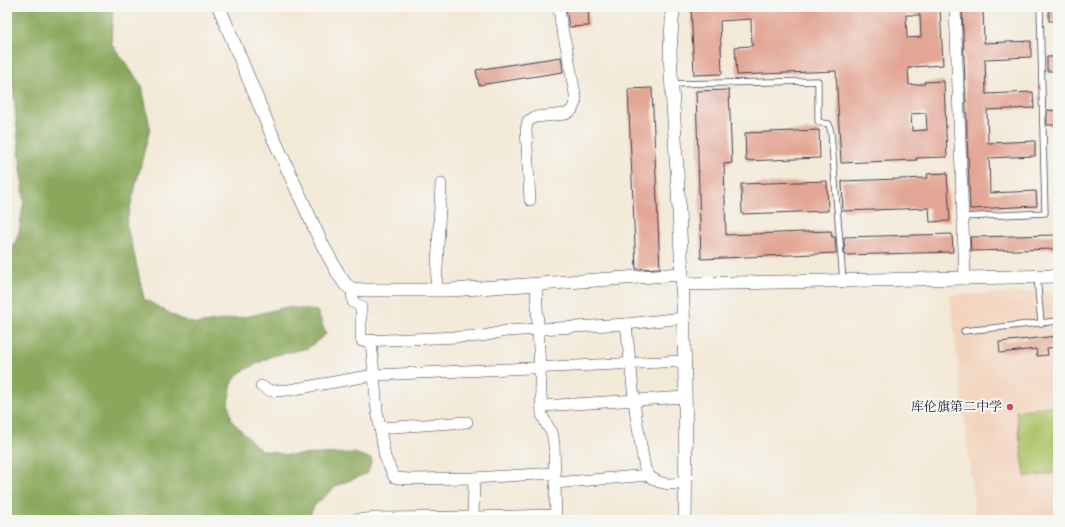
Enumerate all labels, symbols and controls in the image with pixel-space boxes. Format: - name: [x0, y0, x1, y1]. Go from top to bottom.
- place label: 库伦旗第二中学: [911, 399, 1002, 415]
- marker: 库伦旗第二中学: [1005, 402, 1015, 412]

